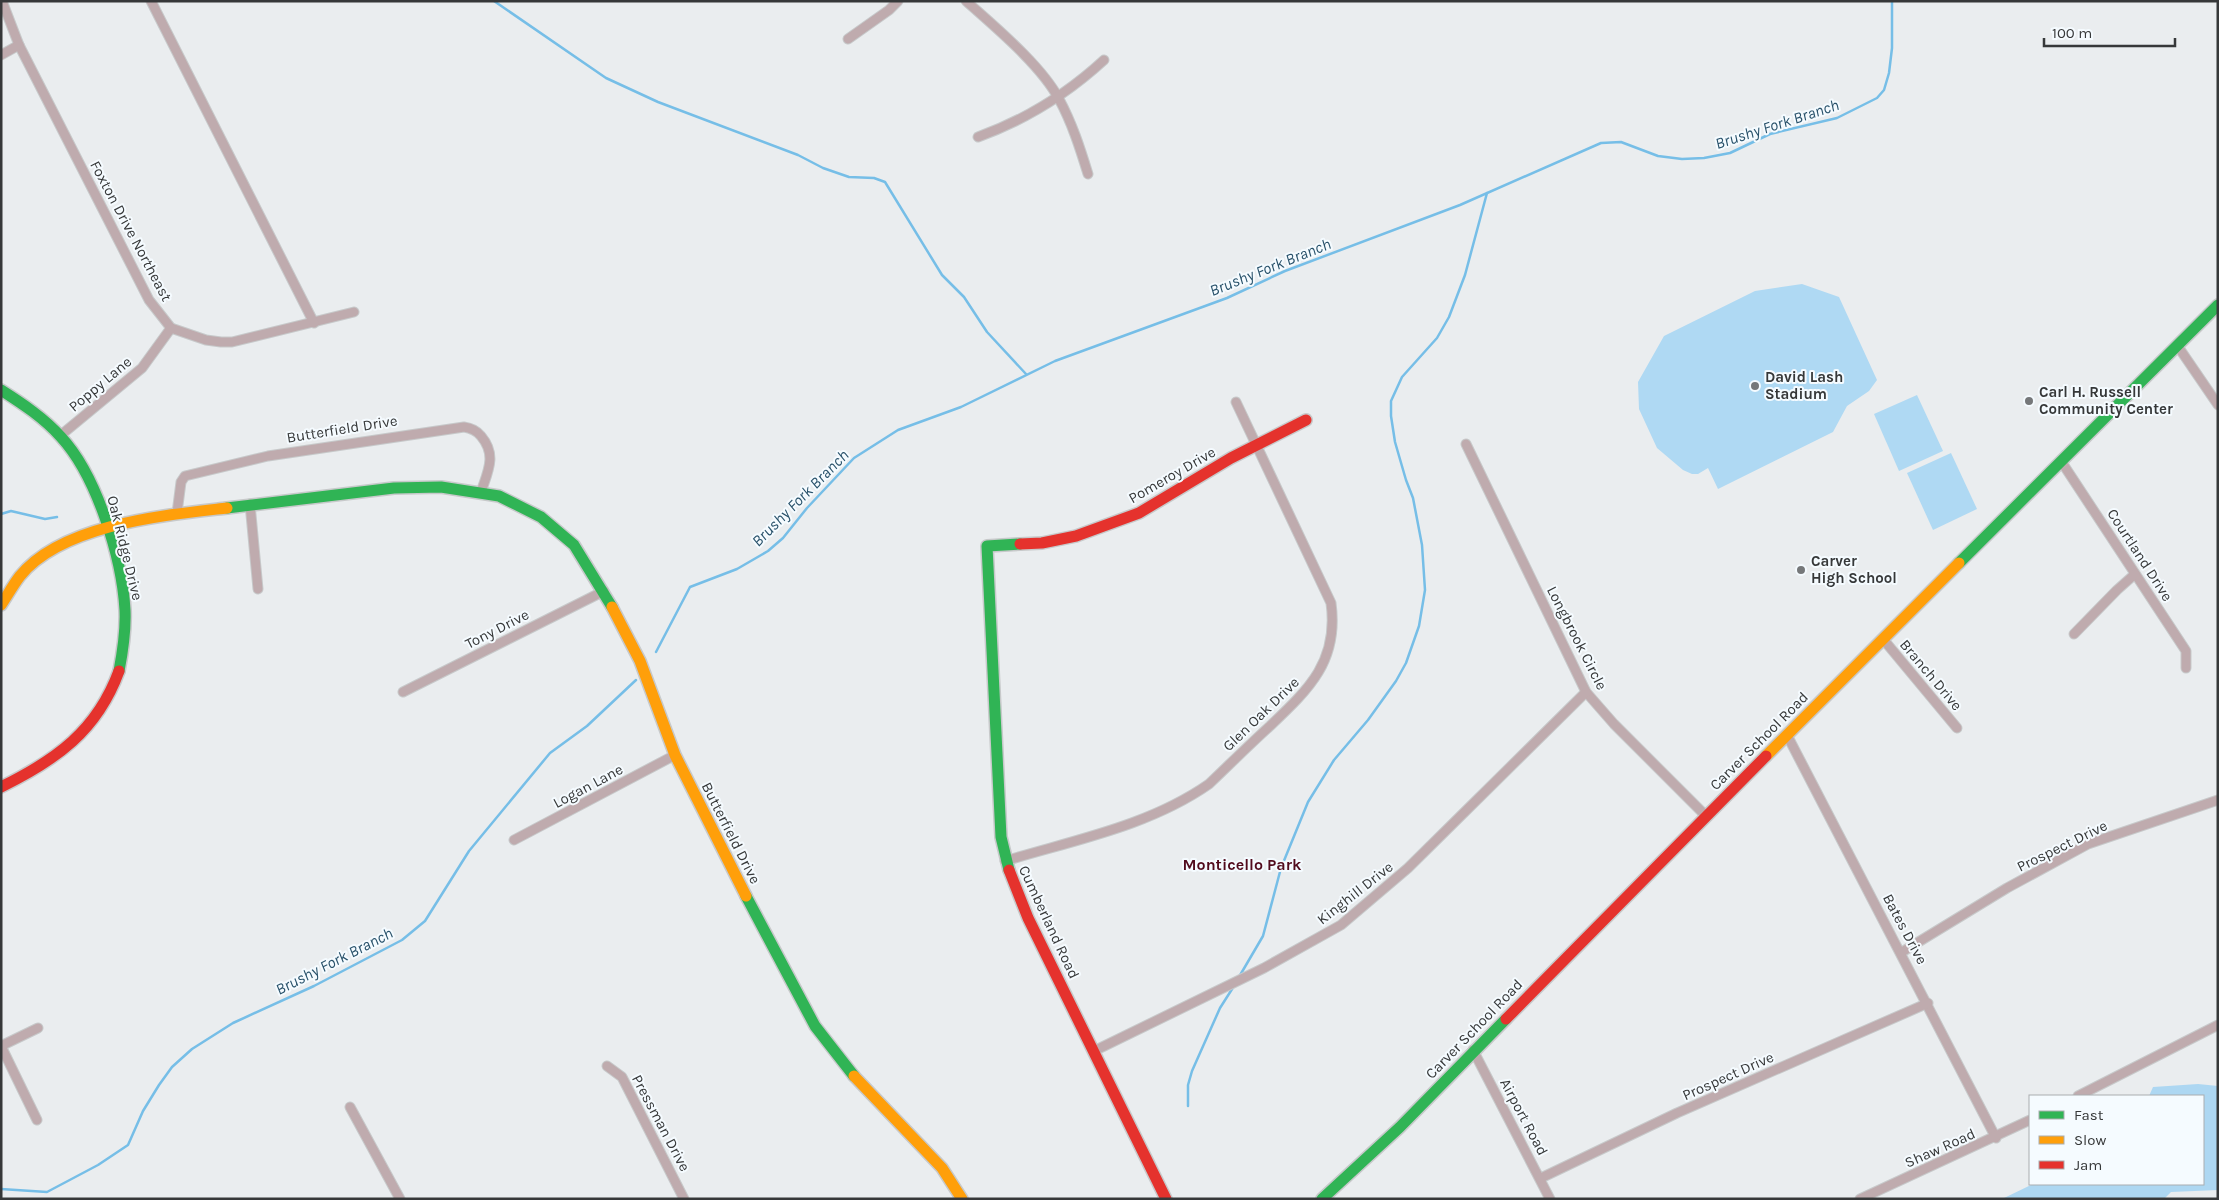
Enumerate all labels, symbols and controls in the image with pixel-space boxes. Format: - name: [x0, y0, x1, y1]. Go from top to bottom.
- scale bar: [2044, 15, 2175, 47]
- text: 100 m: [2052, 24, 2092, 42]
- water label: Brushy Fork Branch: [1713, 95, 1841, 153]
- street label: Foxton Drive Northeast: [86, 158, 176, 305]
- water label: Brushy Fork Branch: [1207, 234, 1333, 300]
- street label: Poppy Lane: [65, 352, 135, 416]
- place label: David Lash Stadium: [1765, 368, 1843, 403]
- marker: David Lash Stadium: [1749, 380, 1761, 392]
- place label: Carl H. Russell Community Center: [2039, 383, 2173, 418]
- marker: Carl H. Russell Community Center: [2023, 395, 2035, 407]
- street label: Butterfield Drive: [285, 411, 399, 447]
- street label: Pomeroy Drive: [1125, 443, 1219, 507]
- water label: Brushy Fork Branch: [748, 446, 852, 550]
- street label: Oak Ridge Drive: [103, 494, 147, 602]
- street label: Courtland Drive: [2103, 505, 2177, 605]
- place label: Carver High School: [1811, 552, 1897, 587]
- marker: Carver High School: [1795, 564, 1807, 576]
- street label: Longbrook Circle: [1543, 583, 1611, 693]
- street label: Tony Drive: [462, 605, 532, 653]
- street label: Branch Drive: [1896, 636, 1966, 714]
- street label: Glen Oak Drive: [1219, 673, 1303, 755]
- street label: Carver School Road: [1706, 688, 1812, 794]
- street label: Logan Lane: [550, 760, 626, 812]
- street label: Butterfield Drive: [698, 779, 764, 887]
- street label: Prospect Drive: [2014, 816, 2110, 876]
- district label: Monticello Park: [1183, 855, 1302, 874]
- street label: Kinghill Drive: [1313, 858, 1397, 928]
- street label: Cumberland Road: [1015, 863, 1083, 981]
- street label: Bates Drive: [1879, 891, 1931, 967]
- water label: Brushy Fork Branch: [272, 923, 396, 999]
- street label: Carver School Road: [1422, 975, 1526, 1083]
- street label: Prospect Drive: [1679, 1048, 1777, 1104]
- street label: Pressman Drive: [628, 1071, 694, 1175]
- street label: Airport Road: [1496, 1075, 1552, 1159]
- legend: [2029, 1095, 2204, 1185]
- text: Fast: [2074, 1106, 2104, 1124]
- street label: Shaw Road: [1902, 1124, 1978, 1172]
- text: Slow: [2074, 1131, 2106, 1149]
- text: Jam: [2074, 1156, 2102, 1174]

